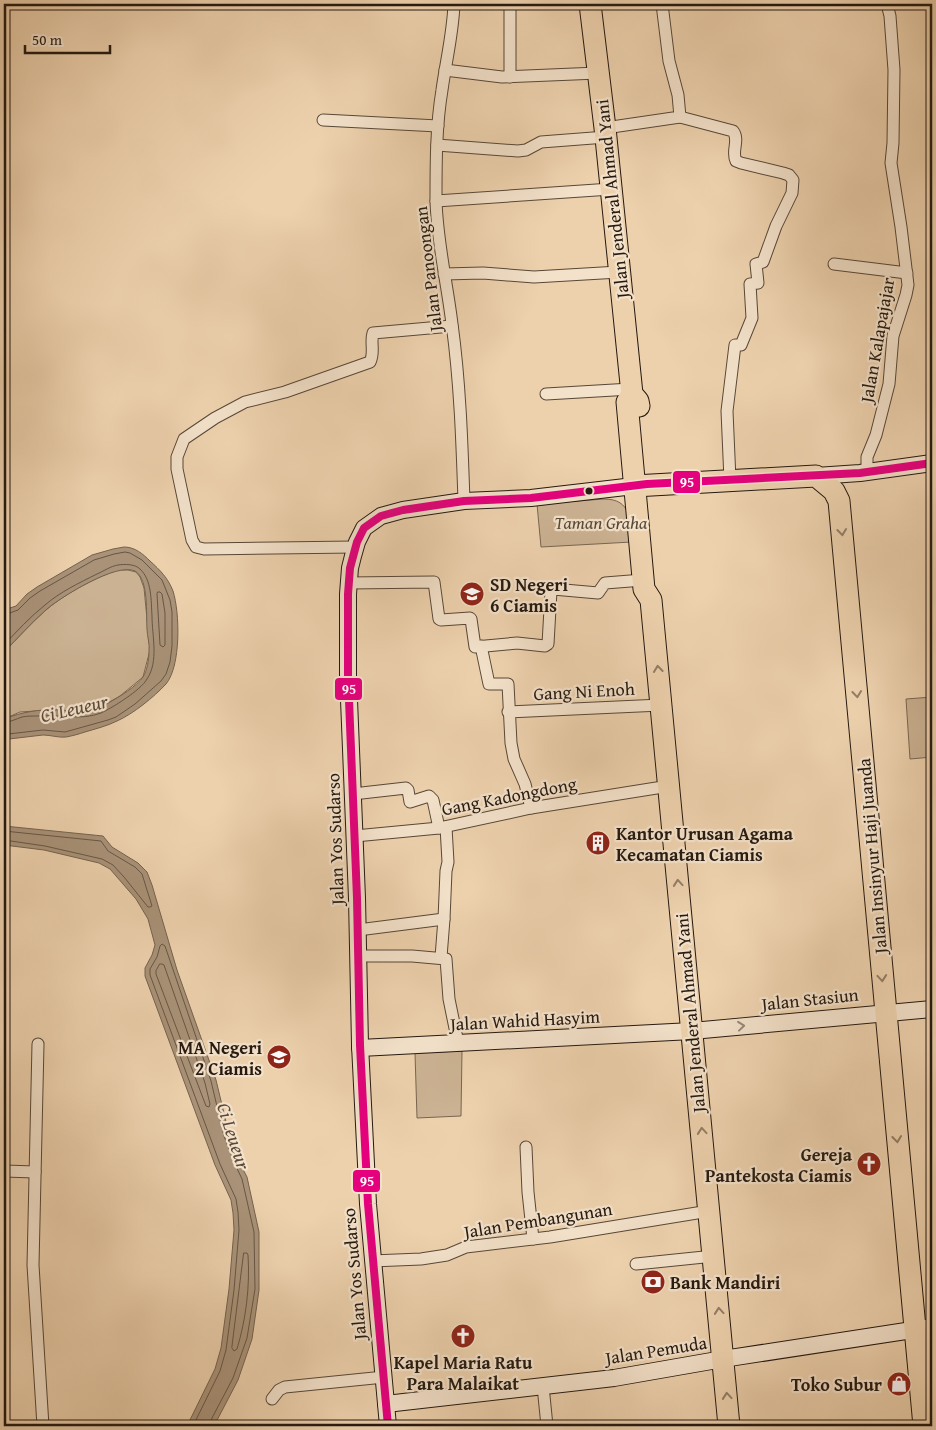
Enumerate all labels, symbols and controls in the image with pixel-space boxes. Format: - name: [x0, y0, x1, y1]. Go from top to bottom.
- scale bar: [25, 22, 110, 54]
- text: 50 m: [32, 29, 63, 50]
- street label: Jalan Jenderal Ahmad Yani: [588, 98, 636, 302]
- street label: Jalan Panoongan: [407, 205, 449, 335]
- street label: Jalan Kalapajajar: [852, 275, 901, 407]
- line badge: 95: [672, 470, 701, 494]
- text: 95: [680, 472, 694, 492]
- unlabelled marker: [584, 486, 594, 496]
- park label: Taman Graha: [555, 509, 648, 536]
- one-way arrow: [836, 528, 847, 536]
- place label: SD Negeri 6 Ciamis: [490, 571, 569, 619]
- school or university icon: SD Negeri 6 Ciamis: [459, 581, 485, 607]
- one-way arrow: [652, 664, 663, 672]
- street label: Gang Ni Enoh: [533, 675, 635, 707]
- line badge: 95: [334, 677, 363, 701]
- text: 95: [342, 679, 356, 699]
- water label: Ci Leueur: [37, 686, 111, 729]
- one-way arrow: [851, 690, 862, 698]
- street label: Jalan Insinyur Haji Juanda: [850, 757, 894, 957]
- street label: Gang Kadongdong: [439, 770, 579, 822]
- street label: Jalan Yos Sudarso: [319, 772, 351, 908]
- place label: Kantor Urusan Agama Kecamatan Ciamis: [616, 820, 794, 868]
- building icon: Kantor Urusan Agama Kecamatan Ciamis: [585, 830, 611, 856]
- one-way arrow: [673, 878, 684, 886]
- street label: Jalan Jenderal Ahmad Yani: [668, 912, 712, 1116]
- one-way arrow: [876, 974, 887, 982]
- street label: Jalan Stasiun: [758, 980, 860, 1018]
- street label: Jalan Wahid Hasyim: [447, 1003, 601, 1038]
- one-way arrow: [737, 1021, 745, 1032]
- place label: MA Negeri 2 Ciamis: [178, 1034, 262, 1082]
- school or university icon: MA Negeri 2 Ciamis: [266, 1044, 292, 1070]
- water label: Ci Leueur: [210, 1099, 258, 1174]
- one-way arrow: [697, 1127, 708, 1135]
- one-way arrow: [892, 1136, 903, 1144]
- place label: Gereja Pantekosta Ciamis: [705, 1141, 853, 1189]
- church icon: Gereja Pantekosta Ciamis: [856, 1151, 882, 1177]
- line badge: 95: [352, 1169, 381, 1193]
- text: 95: [360, 1171, 374, 1191]
- street label: Jalan Pembangunan: [460, 1195, 614, 1245]
- street label: Jalan Yos Sudarso: [335, 1207, 373, 1343]
- bank icon: Bank Mandiri: [640, 1269, 666, 1295]
- place label: Bank Mandiri: [670, 1269, 781, 1296]
- one-way arrow: [714, 1306, 725, 1314]
- church icon: Kapel Maria Ratu Para Malaikat: [450, 1323, 476, 1349]
- street label: Jalan Pemuda: [601, 1329, 709, 1372]
- place label: Kapel Maria Ratu Para Malaikat: [394, 1349, 533, 1397]
- place label: Toko Subur: [791, 1371, 883, 1398]
- shop icon: Toko Subur: [886, 1371, 912, 1397]
- one-way arrow: [721, 1392, 732, 1400]

